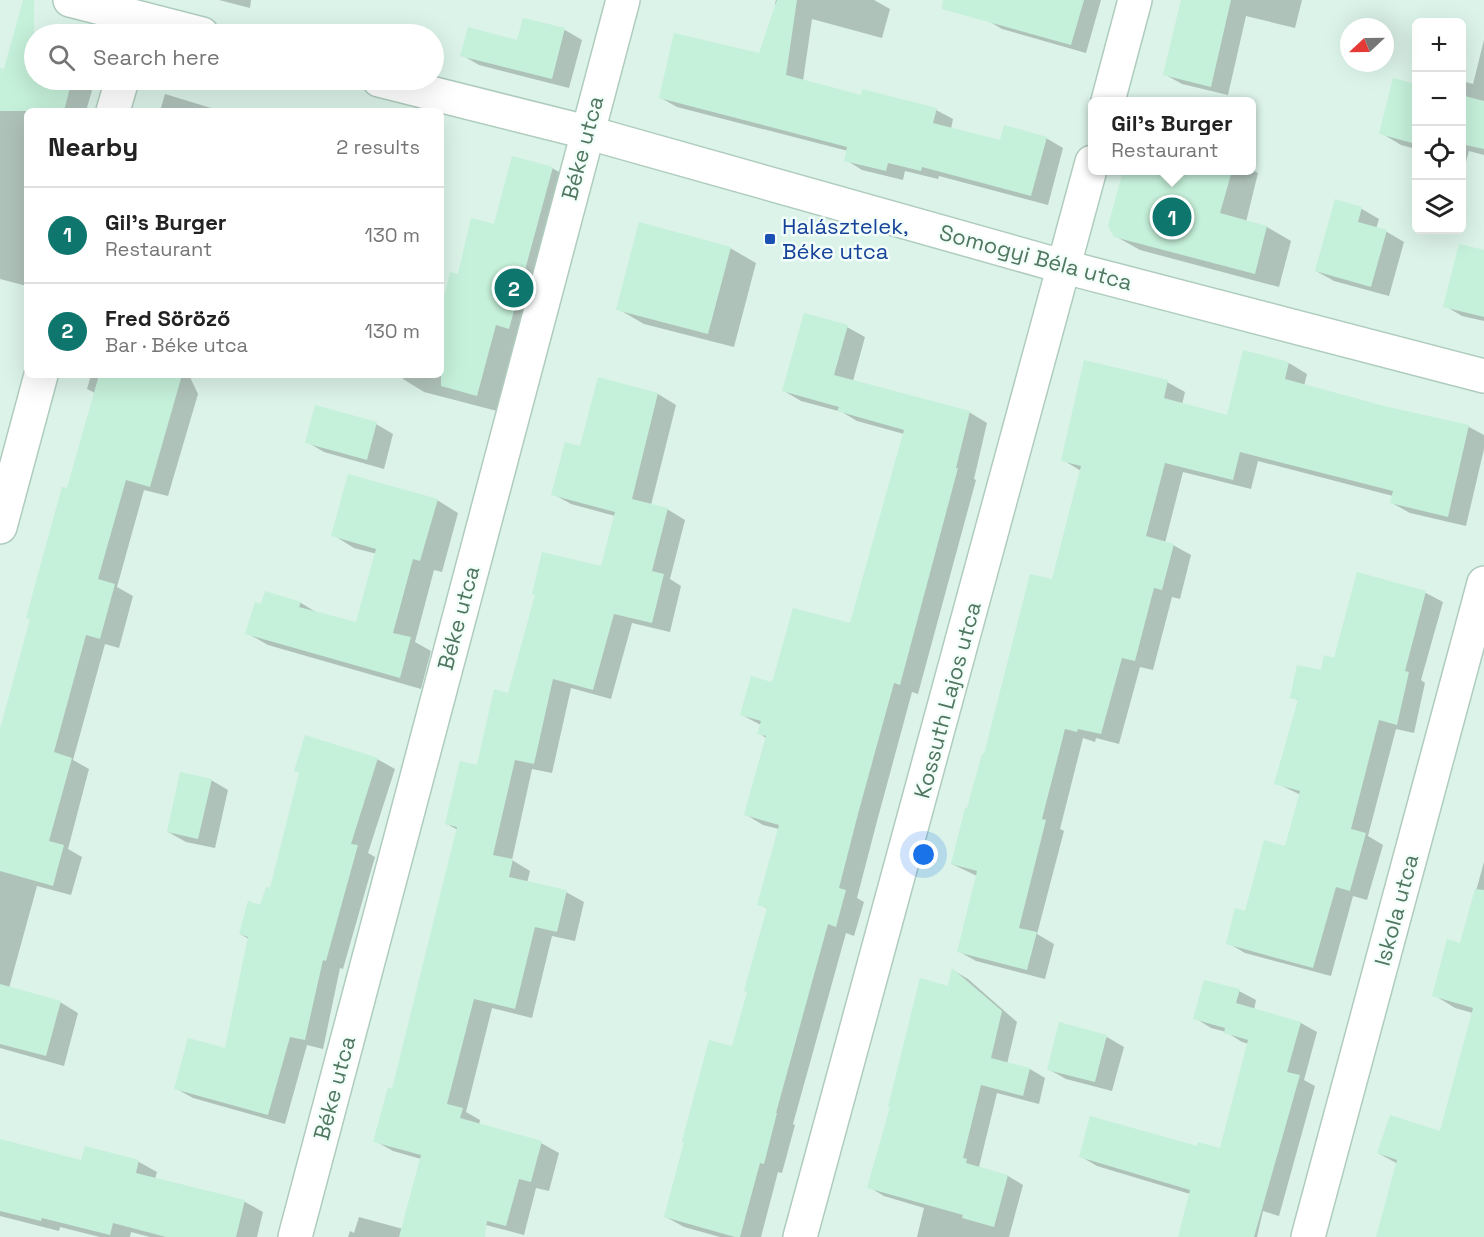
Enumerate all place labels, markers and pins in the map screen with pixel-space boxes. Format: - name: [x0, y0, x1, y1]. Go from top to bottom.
- pin: 1: [1152, 194, 1192, 240]
- place label: Halásztelek, Béke utca: [782, 212, 909, 265]
- marker: Halásztelek, Béke utca: [763, 232, 777, 246]
- pin: 2: [494, 266, 534, 310]

